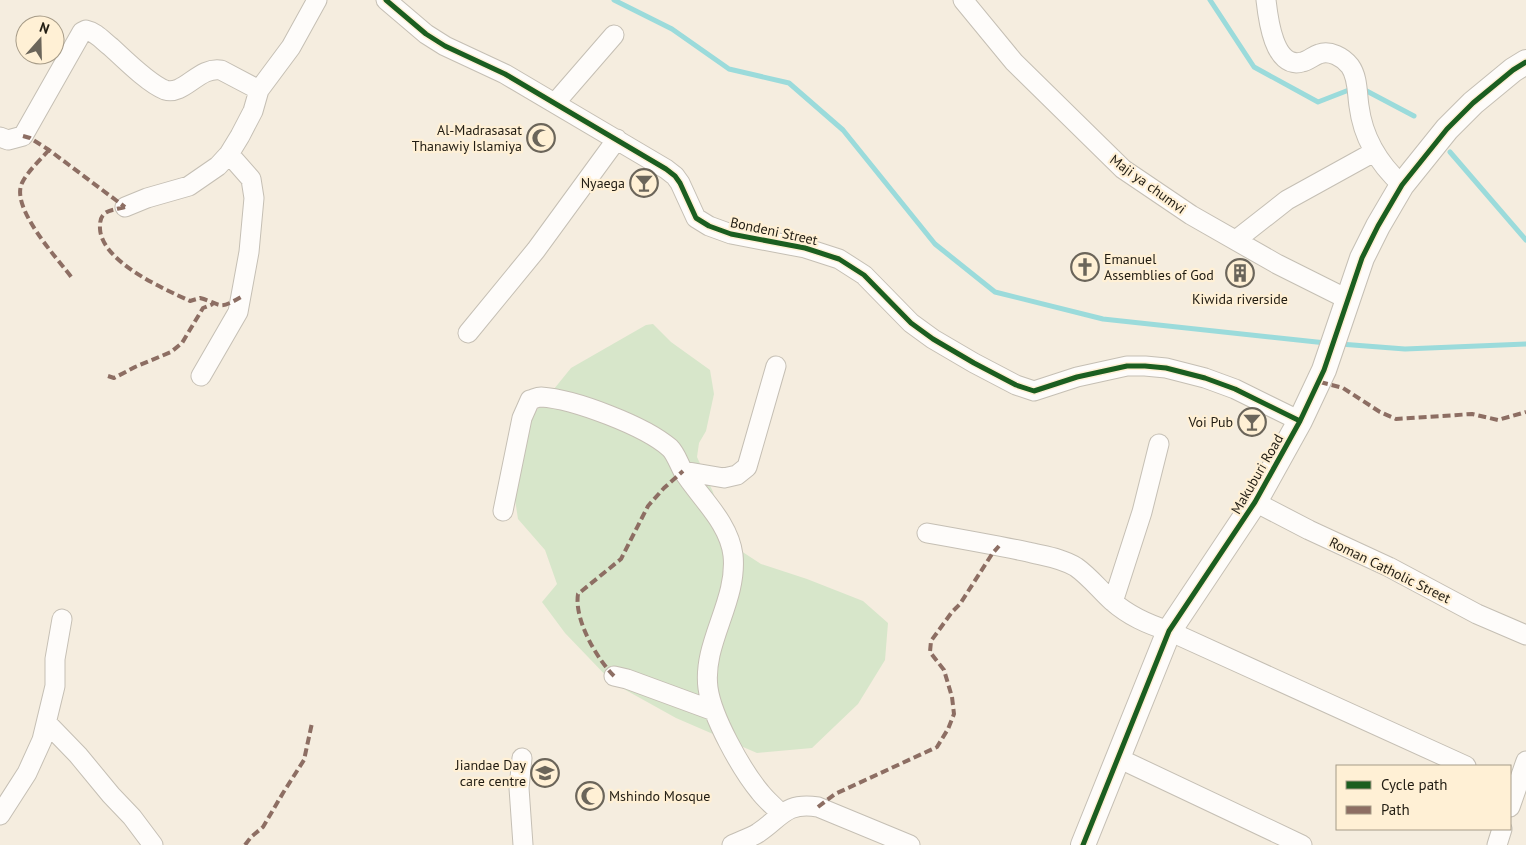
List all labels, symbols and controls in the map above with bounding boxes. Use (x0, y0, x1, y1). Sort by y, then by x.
north arrow (15, 15, 65, 65)
text: N (37, 18, 52, 38)
place label: Al-Madrasasat Thanawiy Islamiya (412, 121, 522, 155)
mosque icon: Al-Madrasasat Thanawiy Islamiya (526, 123, 556, 153)
street label: Maji ya chumvi (1106, 150, 1190, 218)
bar icon: Nyaega (629, 168, 659, 198)
place label: Nyaega (581, 174, 625, 192)
street label: Bondeni Street (729, 213, 820, 249)
place label: Emanuel Assemblies of God (1104, 250, 1214, 284)
church icon: Emanuel Assemblies of God (1070, 252, 1100, 282)
building icon: Kiwida riverside (1225, 258, 1255, 288)
place label: Kiwida riverside (1192, 290, 1288, 308)
bar icon: Voi Pub (1237, 407, 1267, 437)
place label: Voi Pub (1187, 413, 1233, 431)
street label: Makuburi Road (1227, 431, 1287, 517)
street label: Roman Catholic Street (1326, 533, 1454, 607)
place label: Jiandae Day care centre (455, 756, 526, 790)
school or university icon: Jiandae Day care centre (530, 758, 560, 788)
legend (1336, 765, 1511, 830)
text: Cycle path (1381, 775, 1447, 794)
mosque icon: Mshindo Mosque (575, 781, 605, 811)
place label: Mshindo Mosque (609, 787, 710, 805)
text: Path (1381, 800, 1410, 819)

